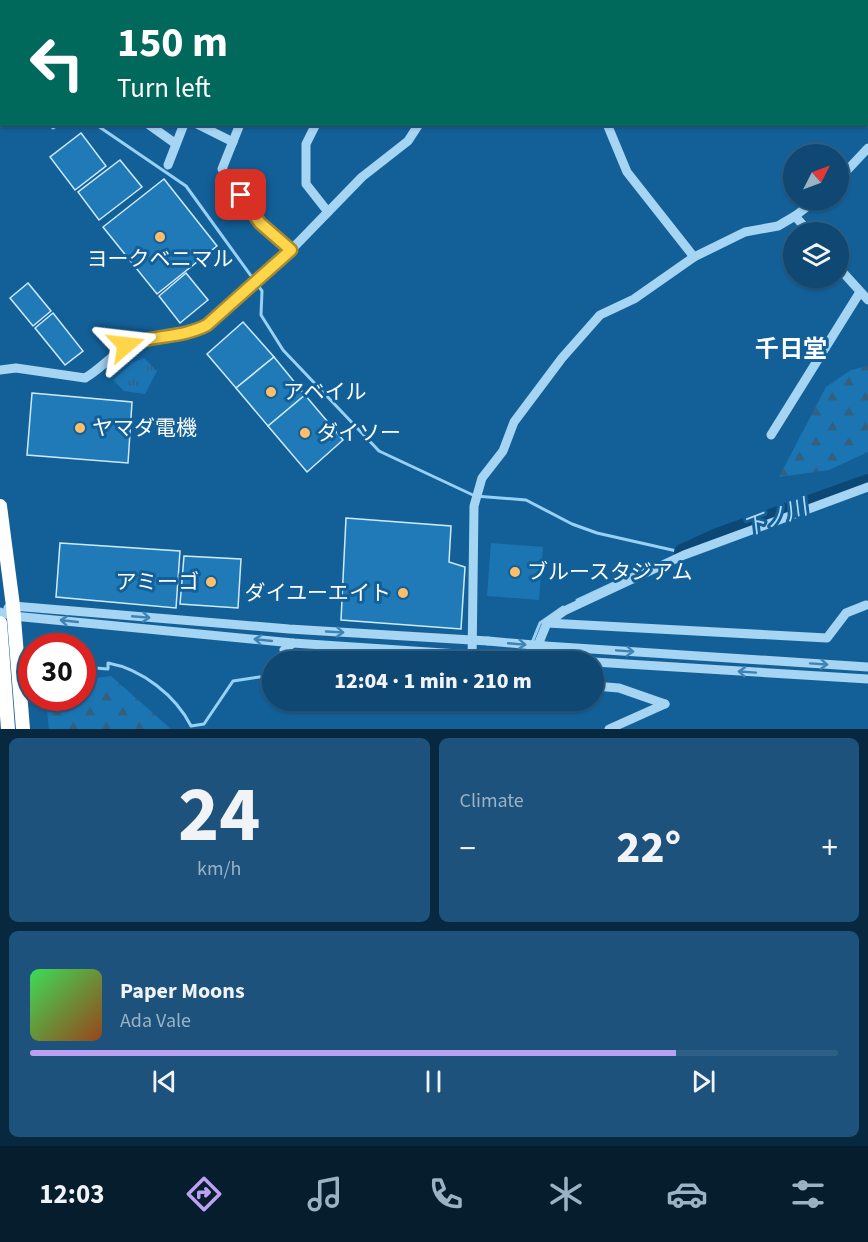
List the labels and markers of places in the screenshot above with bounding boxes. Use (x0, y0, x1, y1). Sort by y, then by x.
pin (215, 169, 266, 220)
marker: ヨークベニマル (153, 230, 167, 244)
place label: ヨークベニマル (87, 244, 234, 274)
place label: アベイル (283, 377, 367, 407)
marker: アベイル (264, 385, 278, 399)
place label: ヤマダ電機 (92, 413, 197, 443)
place label: ダイソー (317, 418, 401, 448)
marker: ヤマダ電機 (73, 421, 87, 435)
marker: ダイソー (298, 426, 312, 440)
place label: ブルースタジアム (527, 557, 692, 587)
marker: ブルースタジアム (508, 565, 522, 579)
place label: アミーゴ (115, 567, 199, 597)
marker: アミーゴ (204, 575, 218, 589)
place label: ダイユーエイト (244, 578, 391, 608)
marker: ダイユーエイト (396, 586, 410, 600)

